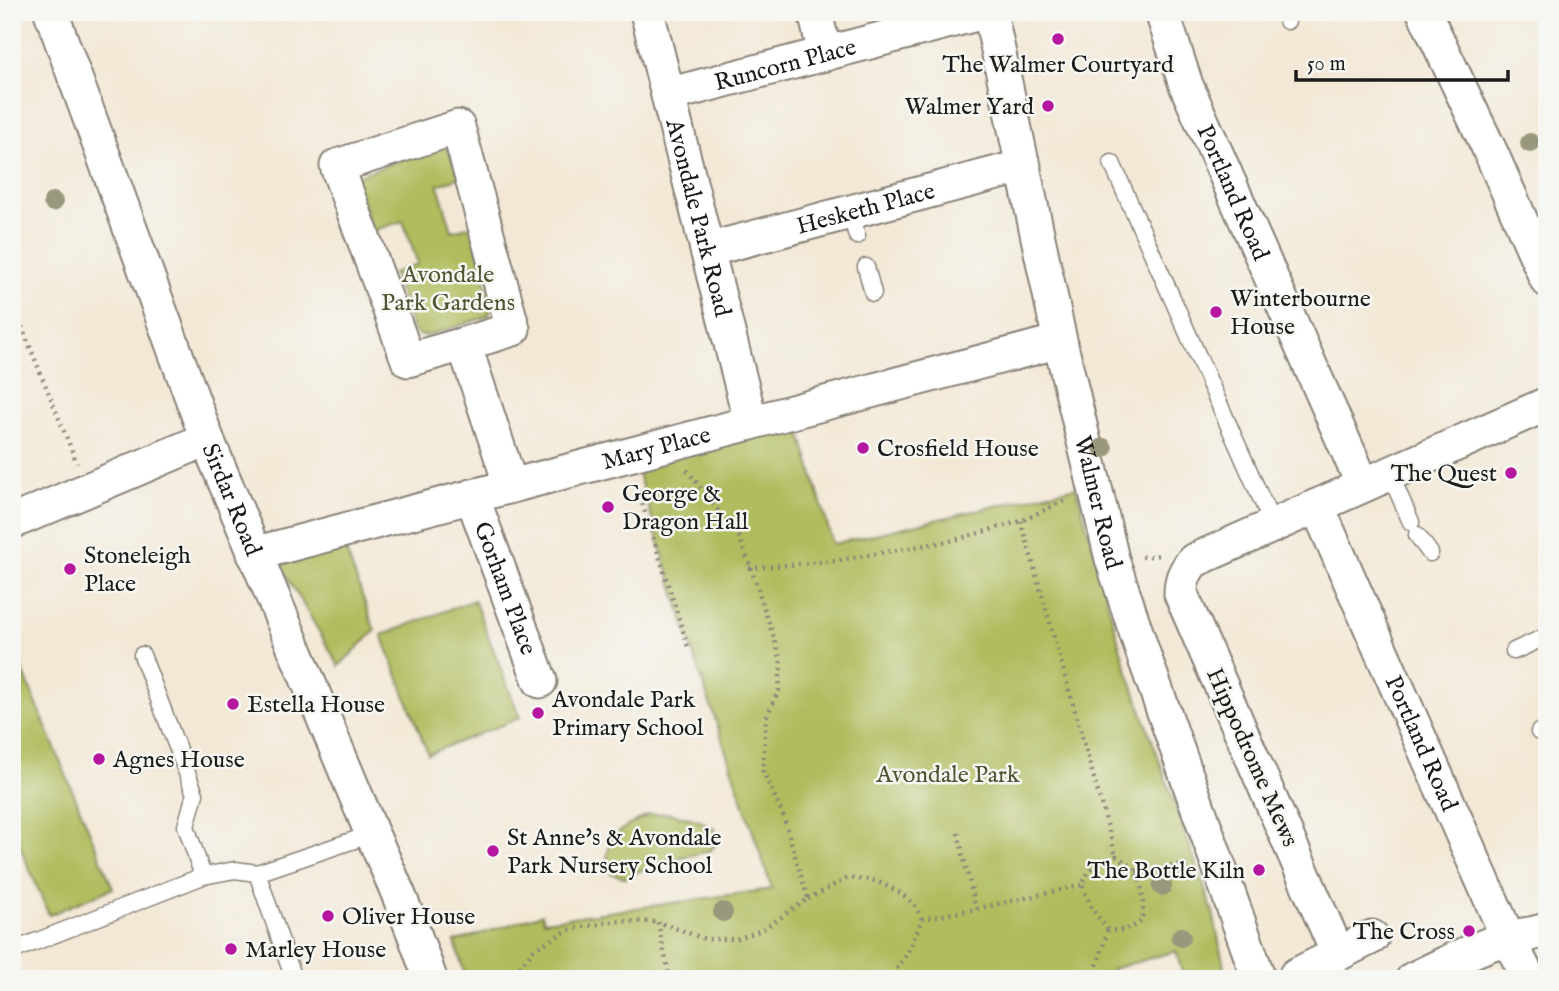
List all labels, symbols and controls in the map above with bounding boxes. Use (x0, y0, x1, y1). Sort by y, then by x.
marker: The Walmer Courtyard (1050, 31, 1066, 47)
street label: Runcorn Place (711, 32, 860, 99)
scale bar (1296, 38, 1508, 82)
place label: The Walmer Courtyard (942, 50, 1174, 81)
text: 50 m (1307, 51, 1346, 78)
place label: Walmer Yard (905, 92, 1034, 123)
marker: Walmer Yard (1040, 98, 1056, 114)
street label: Avondale Park Road (657, 115, 738, 320)
street label: Portland Road (1188, 120, 1276, 266)
street label: Hesketh Place (793, 176, 938, 243)
park label: Avondale Park Gardens (381, 260, 515, 319)
place label: Winterbourne House (1230, 284, 1371, 343)
marker: Winterbourne House (1208, 304, 1224, 320)
street label: Mary Place (599, 420, 714, 478)
street label: Walmer Road (1066, 433, 1128, 574)
place label: Crosfield House (877, 434, 1039, 465)
street label: Sirdar Road (194, 439, 268, 561)
marker: Crosfield House (855, 440, 871, 456)
place label: The Quest (1391, 459, 1497, 490)
marker: The Quest (1503, 465, 1519, 481)
place label: George & Dragon Hall (622, 479, 749, 538)
marker: George & Dragon Hall (600, 499, 616, 515)
street label: Gorham Place (466, 518, 543, 659)
place label: Stoneleigh Place (84, 541, 191, 600)
marker: Stoneleigh Place (62, 561, 78, 577)
street label: Hippodrome Mews (1198, 663, 1305, 852)
street label: Portland Road (1377, 671, 1464, 816)
place label: Avondale Park Primary School (551, 685, 704, 744)
place label: Estella House (247, 690, 385, 721)
marker: Estella House (225, 696, 241, 712)
marker: Avondale Park Primary School (530, 705, 546, 721)
place label: Agnes House (112, 745, 245, 776)
marker: Agnes House (91, 751, 107, 767)
park label: Avondale Park (875, 760, 1020, 791)
place label: St Anne's & Avondale Park Nursery School (507, 823, 721, 882)
marker: St Anne's & Avondale Park Nursery School (485, 843, 501, 859)
place label: The Bottle Kiln (1087, 856, 1245, 887)
marker: The Bottle Kiln (1251, 862, 1267, 878)
place label: Oliver House (342, 902, 475, 933)
marker: Oliver House (320, 908, 336, 924)
place label: The Cross (1353, 917, 1455, 948)
marker: The Cross (1461, 923, 1477, 939)
place label: Marley House (245, 935, 386, 966)
marker: Marley House (223, 941, 239, 957)

